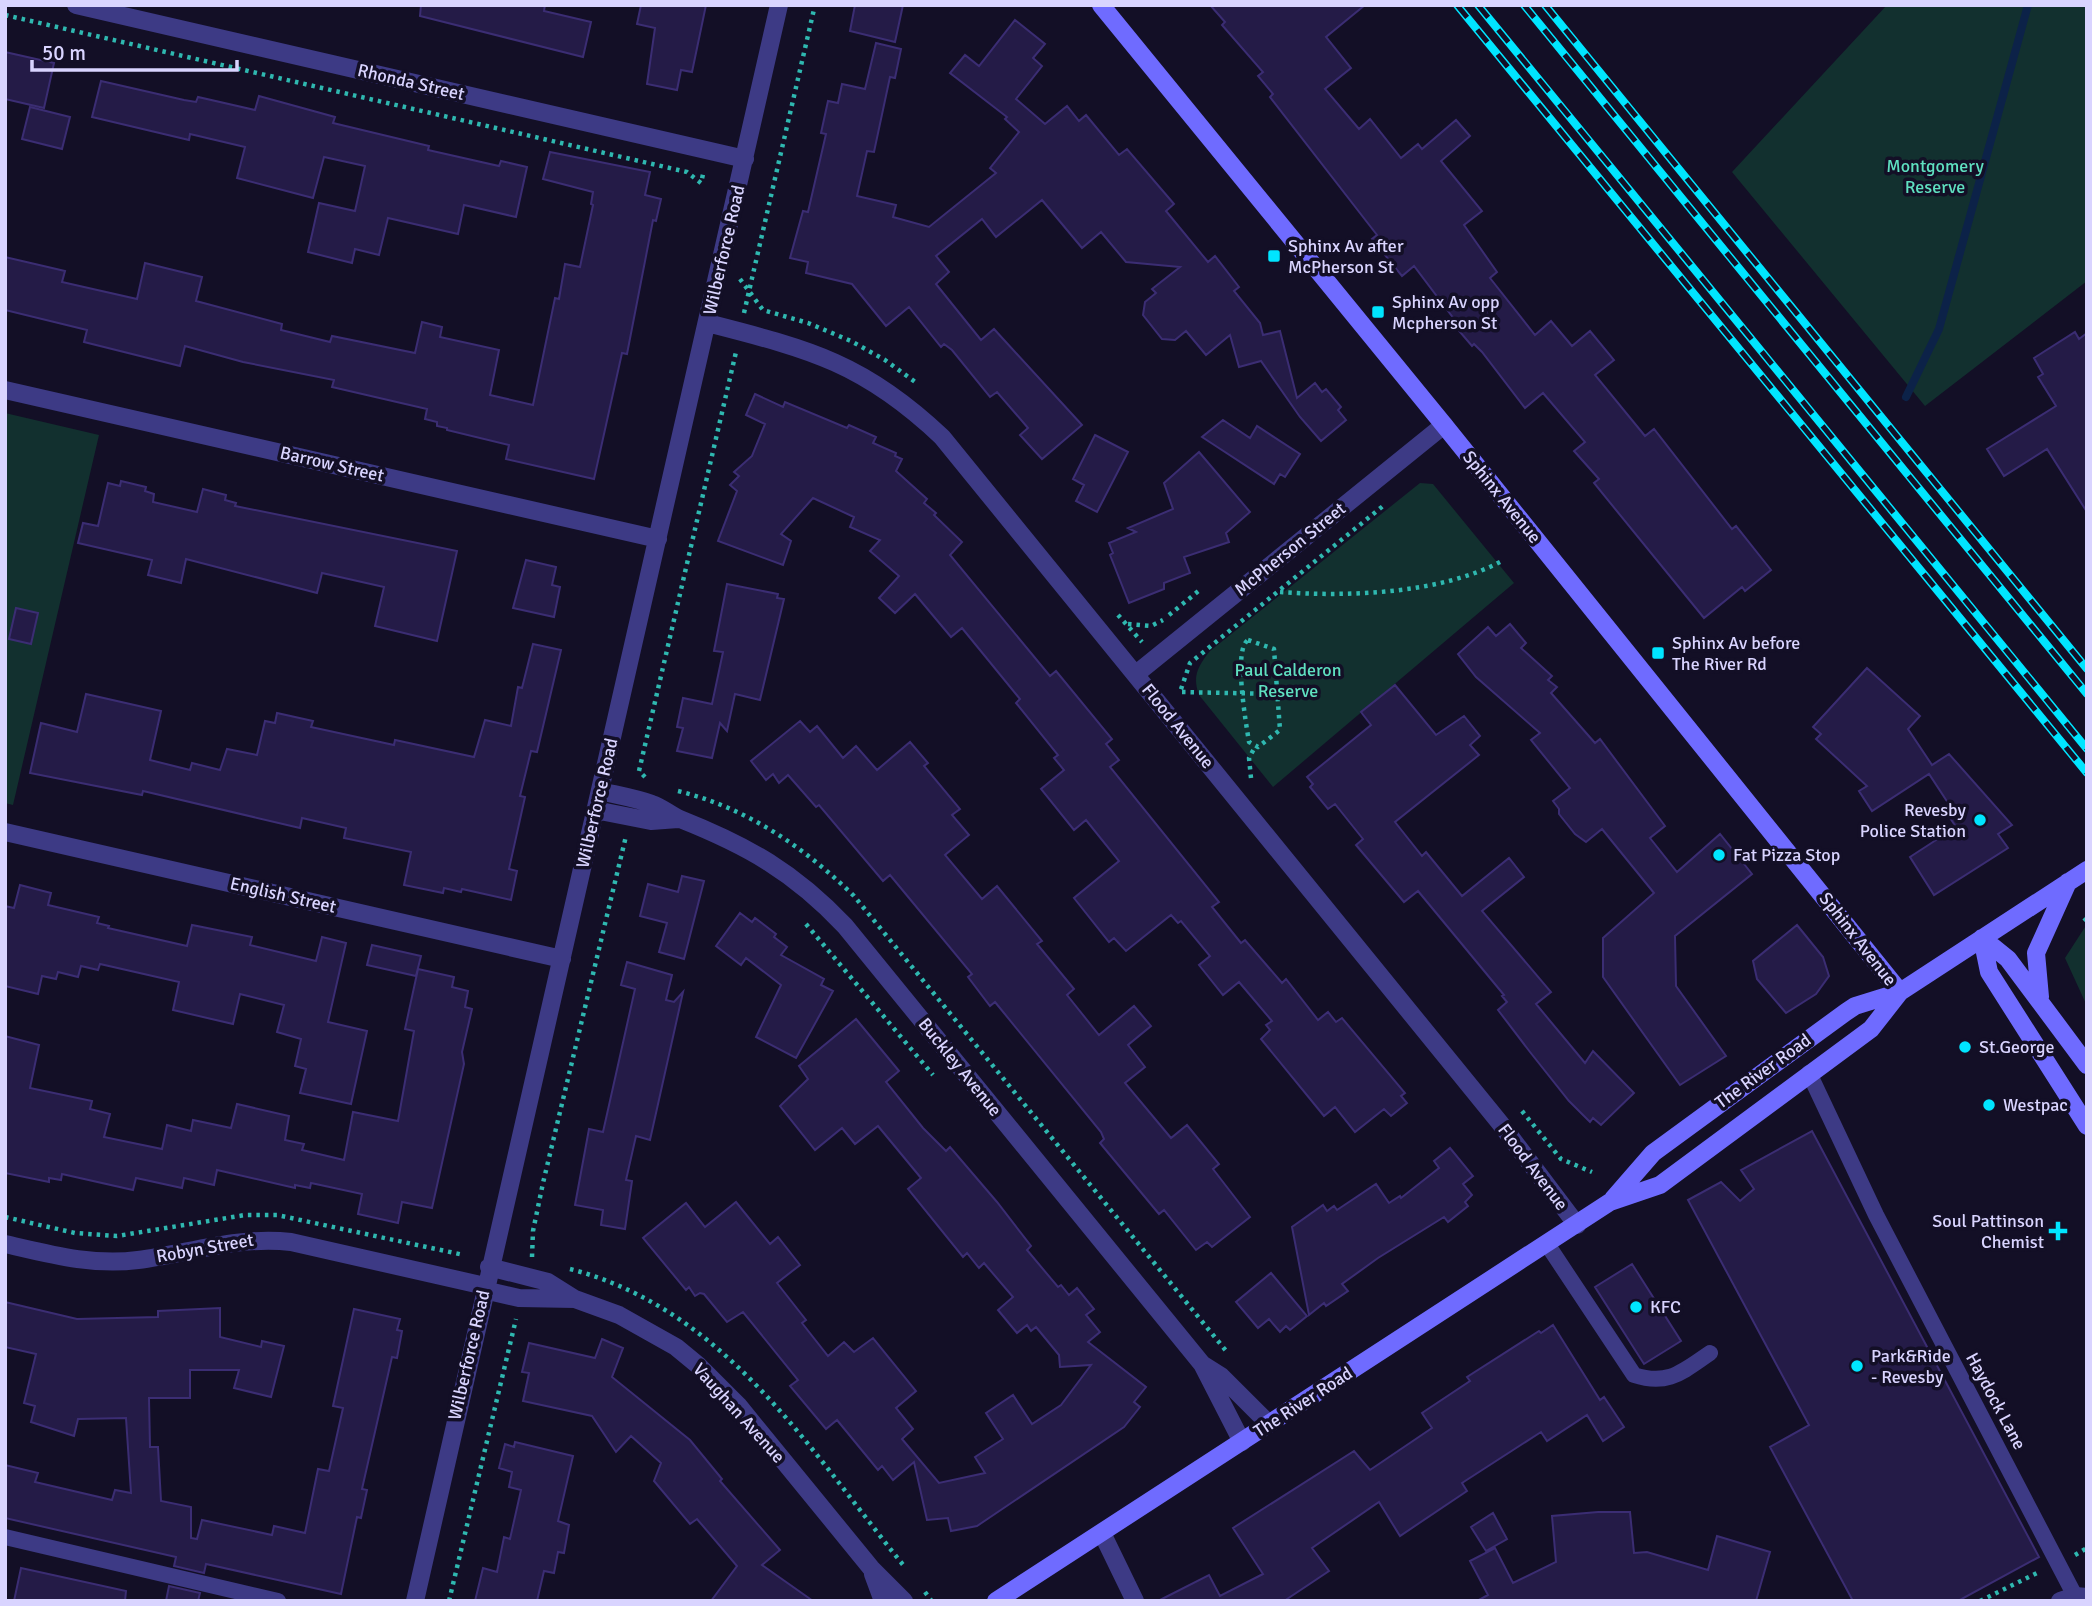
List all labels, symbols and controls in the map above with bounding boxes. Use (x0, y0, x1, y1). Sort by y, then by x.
scale bar (32, 28, 236, 72)
text: 50 m (42, 40, 86, 66)
street label: Rhonda Street (355, 59, 467, 105)
park label: Montgomery Reserve (1886, 155, 1984, 198)
street label: Wilberforce Road (698, 183, 750, 317)
place label: Sphinx Av after McPherson St (1288, 235, 1404, 278)
marker: Sphinx Av after McPherson St (1266, 248, 1282, 264)
place label: Sphinx Av opp Mcpherson St (1392, 291, 1500, 334)
marker: Sphinx Av opp Mcpherson St (1370, 304, 1386, 320)
street label: Barrow Street (278, 441, 386, 487)
street label: Sphinx Avenue (1458, 446, 1546, 548)
street label: McPherson Street (1230, 497, 1350, 601)
place label: Sphinx Av before The River Rd (1672, 632, 1800, 675)
marker: Sphinx Av before The River Rd (1650, 645, 1666, 661)
park label: Paul Calderon Reserve (1234, 659, 1342, 702)
street label: Flood Avenue (1137, 679, 1219, 773)
street label: Wilberforce Road (571, 736, 623, 870)
place label: Revesby Police Station (1860, 799, 1967, 842)
marker: Revesby Police Station (1972, 812, 1988, 828)
place label: Fat Pizza Stop (1733, 844, 1840, 866)
marker: Fat Pizza Stop (1711, 847, 1727, 863)
street label: English Street (228, 872, 338, 918)
street label: Sphinx Avenue (1815, 888, 1901, 990)
street label: Buckley Avenue (914, 1013, 1006, 1121)
street label: The River Road (1711, 1029, 1815, 1113)
place label: St.George (1979, 1036, 2054, 1058)
marker: St.George (1957, 1039, 1973, 1055)
place label: Westpac (2003, 1094, 2068, 1116)
marker: Westpac (1981, 1097, 1997, 1113)
street label: Flood Avenue (1493, 1119, 1573, 1215)
place label: Soul Pattinson Chemist (1932, 1210, 2044, 1253)
marker: Soul Pattinson Chemist (2050, 1223, 2066, 1239)
street label: Robyn Street (155, 1229, 255, 1267)
street label: Wilberforce Road (443, 1288, 495, 1422)
place label: KFC (1650, 1296, 1681, 1318)
marker: KFC (1628, 1299, 1644, 1315)
place label: Park&Ride - Revesby (1871, 1345, 1951, 1388)
street label: Haydock Lane (1961, 1349, 2031, 1453)
street label: Vaughan Avenue (688, 1358, 790, 1468)
marker: Park&Ride - Revesby (1849, 1358, 1865, 1374)
street label: The River Road (1250, 1362, 1356, 1442)

